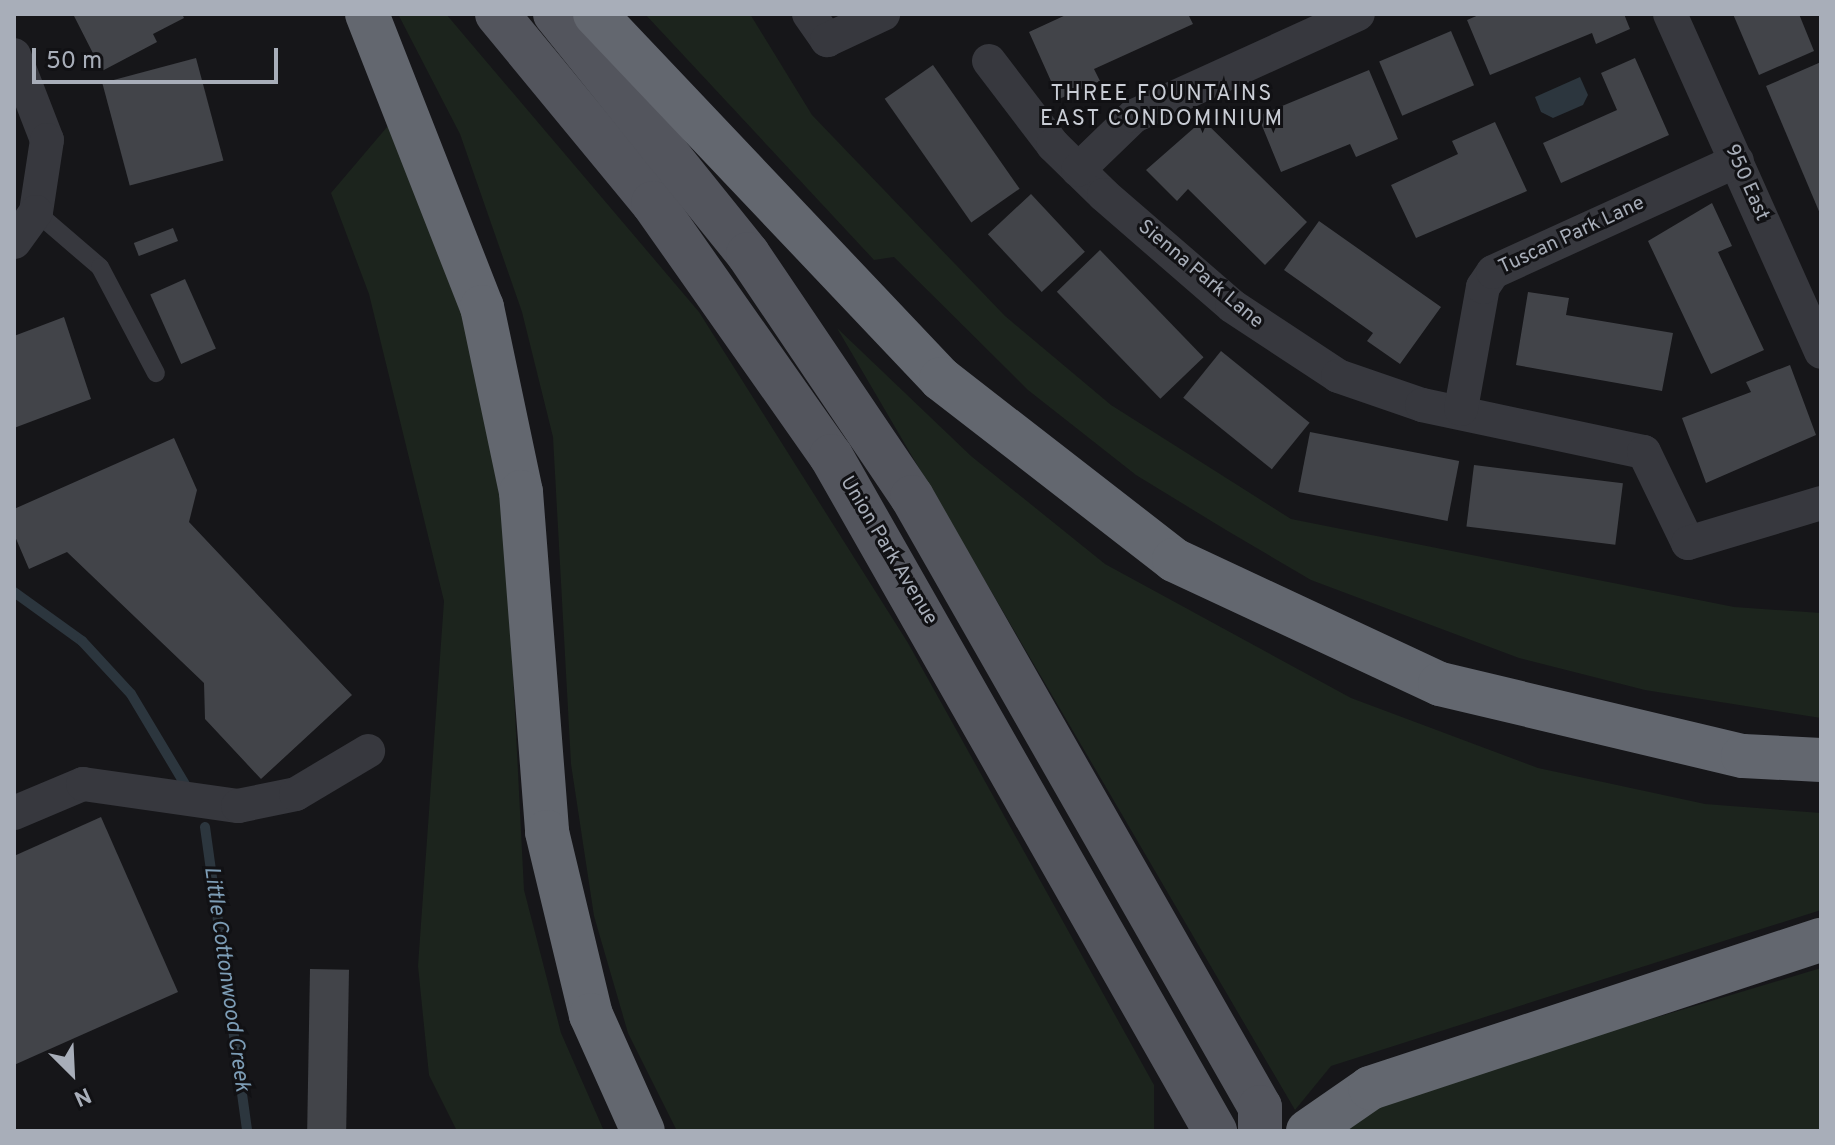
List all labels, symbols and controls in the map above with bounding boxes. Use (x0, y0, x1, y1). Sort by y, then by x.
scale bar (36, 32, 282, 82)
text: 50 m (46, 47, 102, 77)
district label: THREE FOUNTAINS EAST CONDOMINIUM (1039, 81, 1285, 132)
street label: 950 East (1719, 141, 1773, 225)
street label: Tuscan Park Lane (1495, 192, 1649, 280)
street label: Sienna Park Lane (1132, 216, 1268, 334)
street label: Union Park Avenue (834, 472, 942, 630)
water label: Little Cottonwood Creek (197, 865, 255, 1093)
north arrow (32, 1033, 112, 1113)
text: N (69, 1080, 95, 1111)

